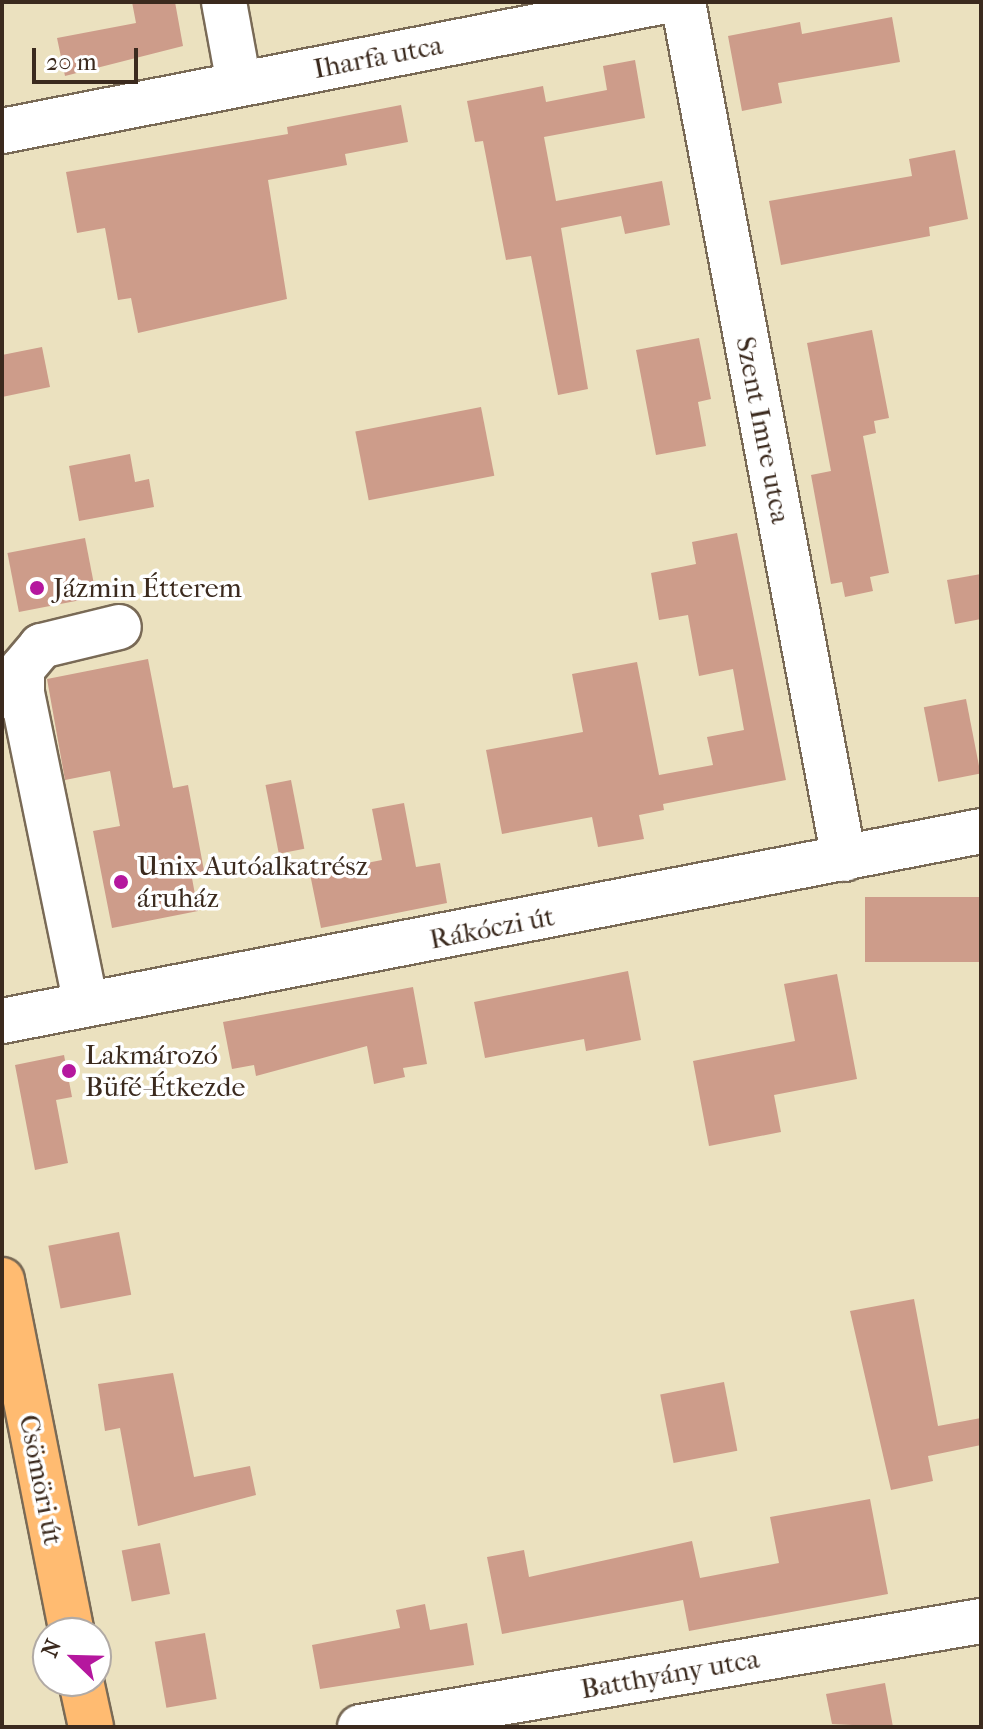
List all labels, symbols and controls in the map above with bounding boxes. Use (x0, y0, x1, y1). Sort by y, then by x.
street label: Iharfa utca (311, 28, 445, 86)
scale bar (36, 32, 142, 82)
text: 20 m (46, 48, 97, 76)
street label: Szent Imre utca (728, 334, 798, 526)
place label: Jázmin Étterem (53, 571, 242, 605)
marker: Jázmin Étterem (28, 579, 46, 597)
place label: Unix Autóalkatrész áruház (137, 849, 368, 915)
marker: Unix Autóalkatrész áruház (112, 873, 130, 891)
street label: Rákóczi út (427, 899, 557, 957)
place label: Lakmározó Büfé-Étkezde (85, 1038, 245, 1104)
marker: Lakmározó Büfé-Étkezde (60, 1062, 78, 1080)
street label: Csömöri út (12, 1412, 70, 1548)
north arrow (32, 1617, 112, 1697)
text: N (37, 1636, 67, 1661)
street label: Batthyány utca (578, 1642, 762, 1706)

